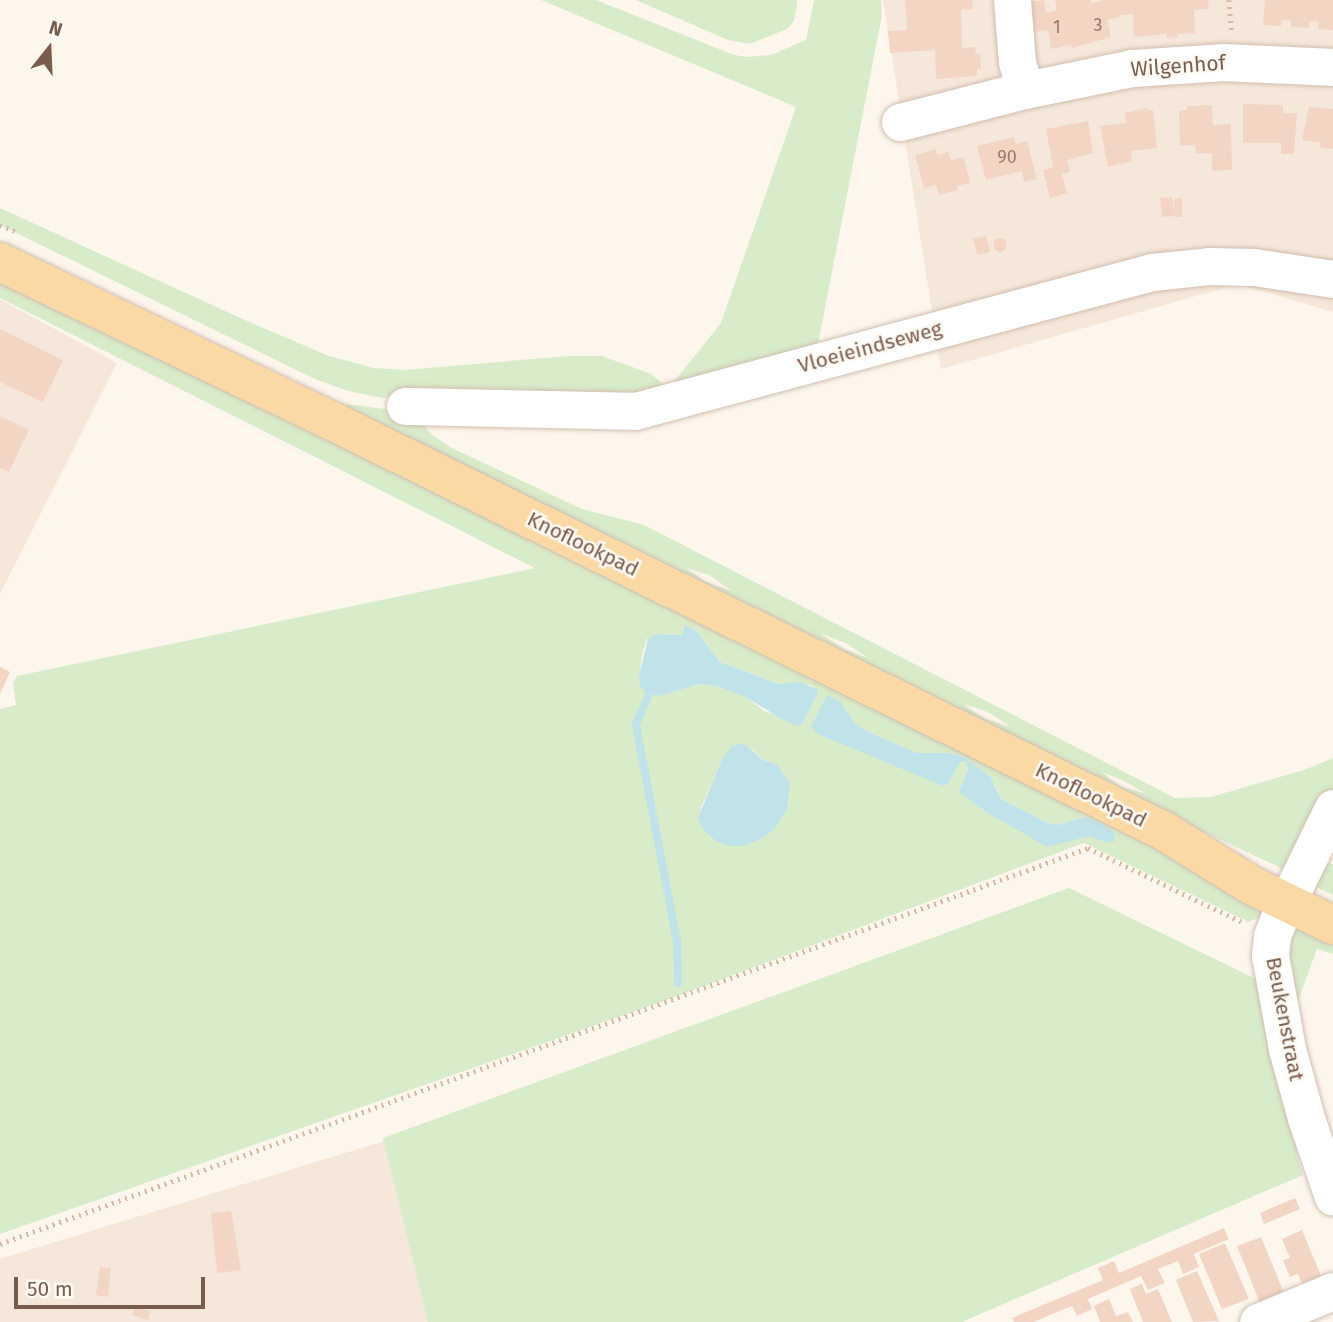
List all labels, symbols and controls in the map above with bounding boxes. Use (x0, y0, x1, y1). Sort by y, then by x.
north arrow (14, 14, 84, 84)
house number: 3 (1094, 14, 1102, 36)
text: N (46, 16, 65, 41)
house number: 1 (1053, 16, 1061, 38)
street label: Wilgenhof (1130, 50, 1226, 82)
house number: 90 (997, 146, 1017, 168)
street label: Vloeieindseweg (795, 316, 945, 378)
street label: Knoflookpad (523, 506, 643, 582)
street label: Knoflookpad (1031, 757, 1151, 833)
street label: Beukenstraat (1261, 955, 1309, 1083)
scale bar (18, 1262, 208, 1306)
text: 50 m (27, 1276, 73, 1302)

